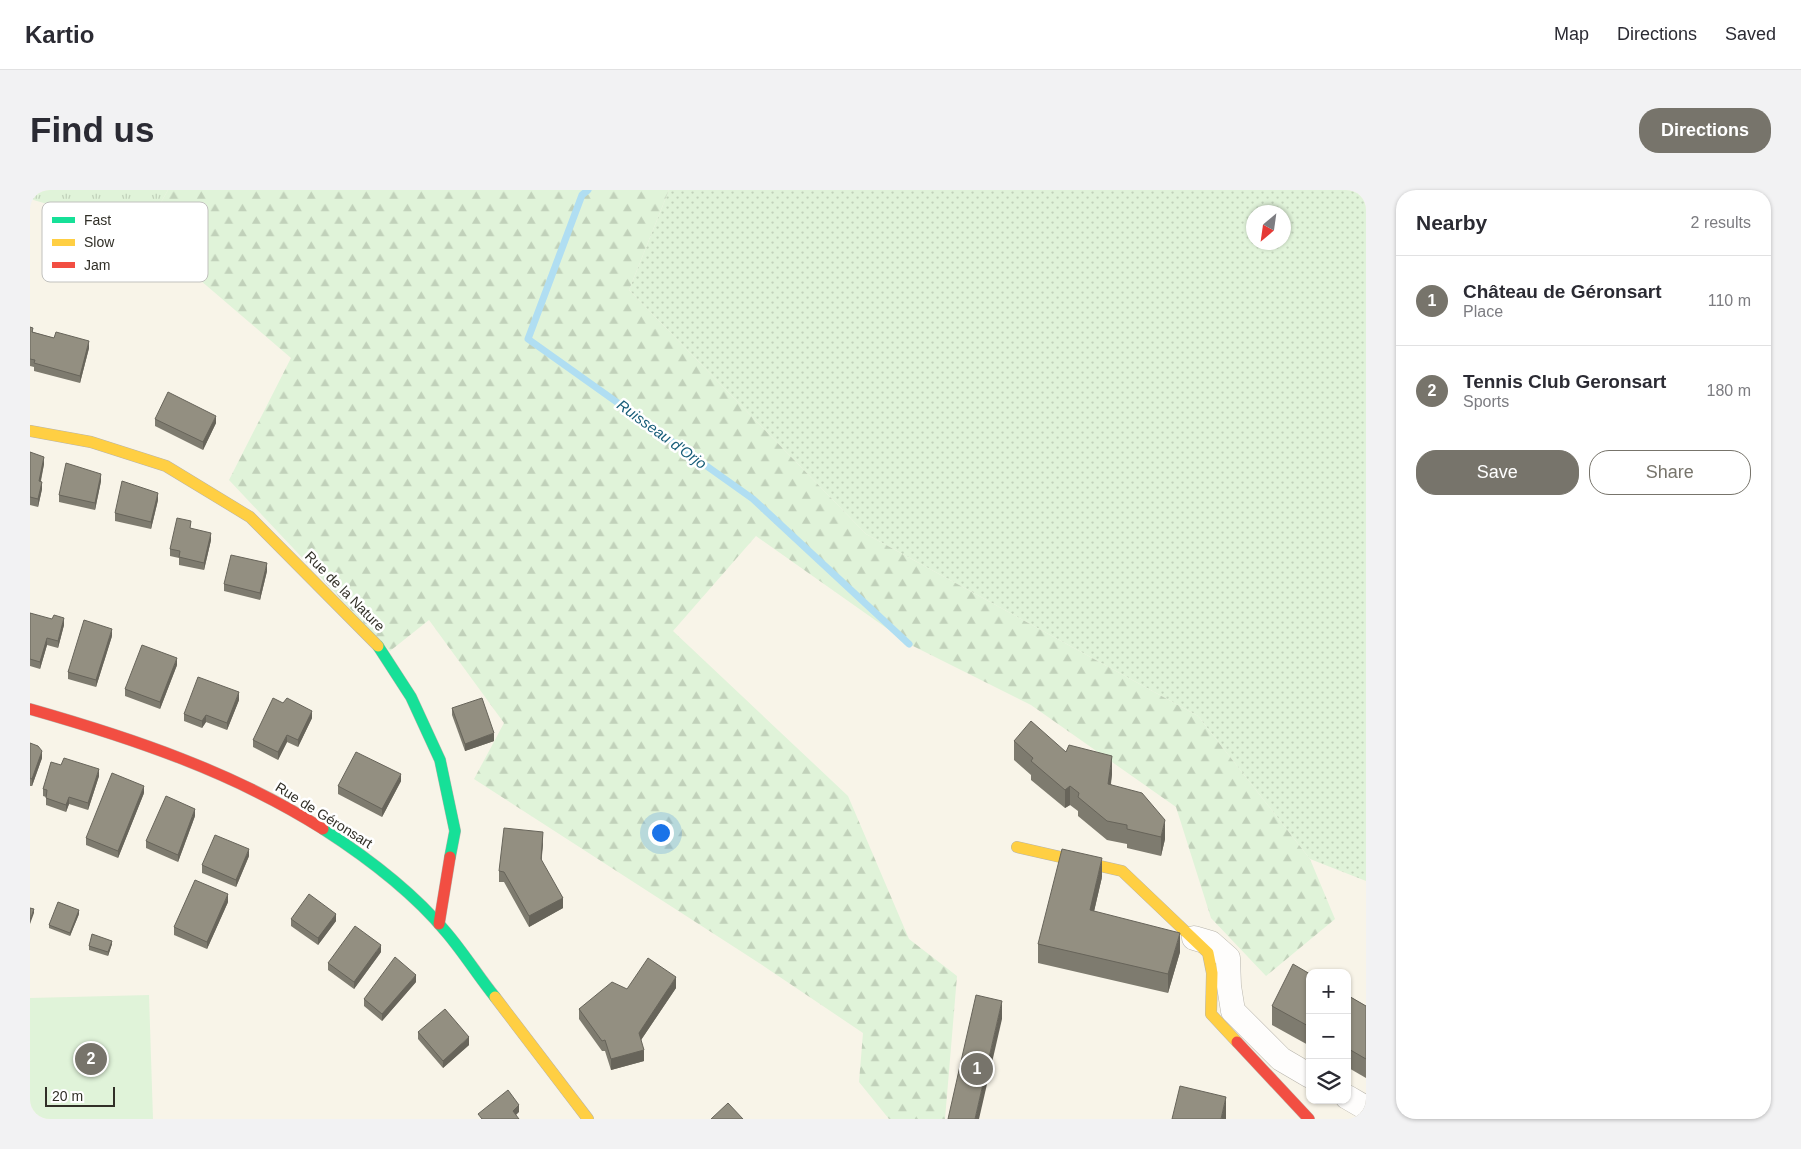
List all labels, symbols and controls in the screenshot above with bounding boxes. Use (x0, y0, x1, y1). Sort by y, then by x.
text: Kartio (25, 21, 94, 48)
text: Map (1554, 24, 1589, 44)
text: Directions (1617, 24, 1697, 44)
text: Saved (1725, 24, 1776, 44)
button: Directions (1639, 108, 1771, 153)
text: Find us (30, 110, 154, 149)
legend (42, 202, 208, 282)
north arrow (1246, 205, 1291, 250)
text: Nearby (1416, 211, 1487, 234)
text: Fast (84, 212, 111, 228)
text: 2 results (1691, 214, 1751, 231)
text: Slow (84, 234, 115, 250)
text: Jam (84, 257, 110, 273)
text: Château de Géronsart (1463, 281, 1662, 302)
text: 1 (1428, 292, 1436, 309)
text: 110 m (1708, 292, 1751, 309)
text: Place (1463, 303, 1503, 320)
text: Tennis Club Geronsart (1463, 371, 1666, 392)
text: 2 (1428, 382, 1436, 399)
text: 180 m (1707, 382, 1751, 399)
text: Sports (1463, 393, 1509, 410)
water label: Ruisseau d'Orjo (614, 396, 710, 472)
button: Save (1416, 450, 1579, 495)
button: Share (1589, 450, 1751, 495)
street label: Rue de la Nature (302, 548, 388, 634)
street label: Rue de Géronsart (273, 779, 376, 851)
your location (648, 820, 674, 846)
map controls (1306, 969, 1351, 1104)
button: + (1306, 969, 1351, 1014)
button: − (1306, 1014, 1351, 1059)
pin: 2 (75, 1040, 107, 1078)
pin: 1 (961, 1050, 993, 1088)
button: layers (1306, 1059, 1351, 1104)
scale bar (45, 1084, 115, 1107)
text: 20 m (52, 1088, 83, 1104)

